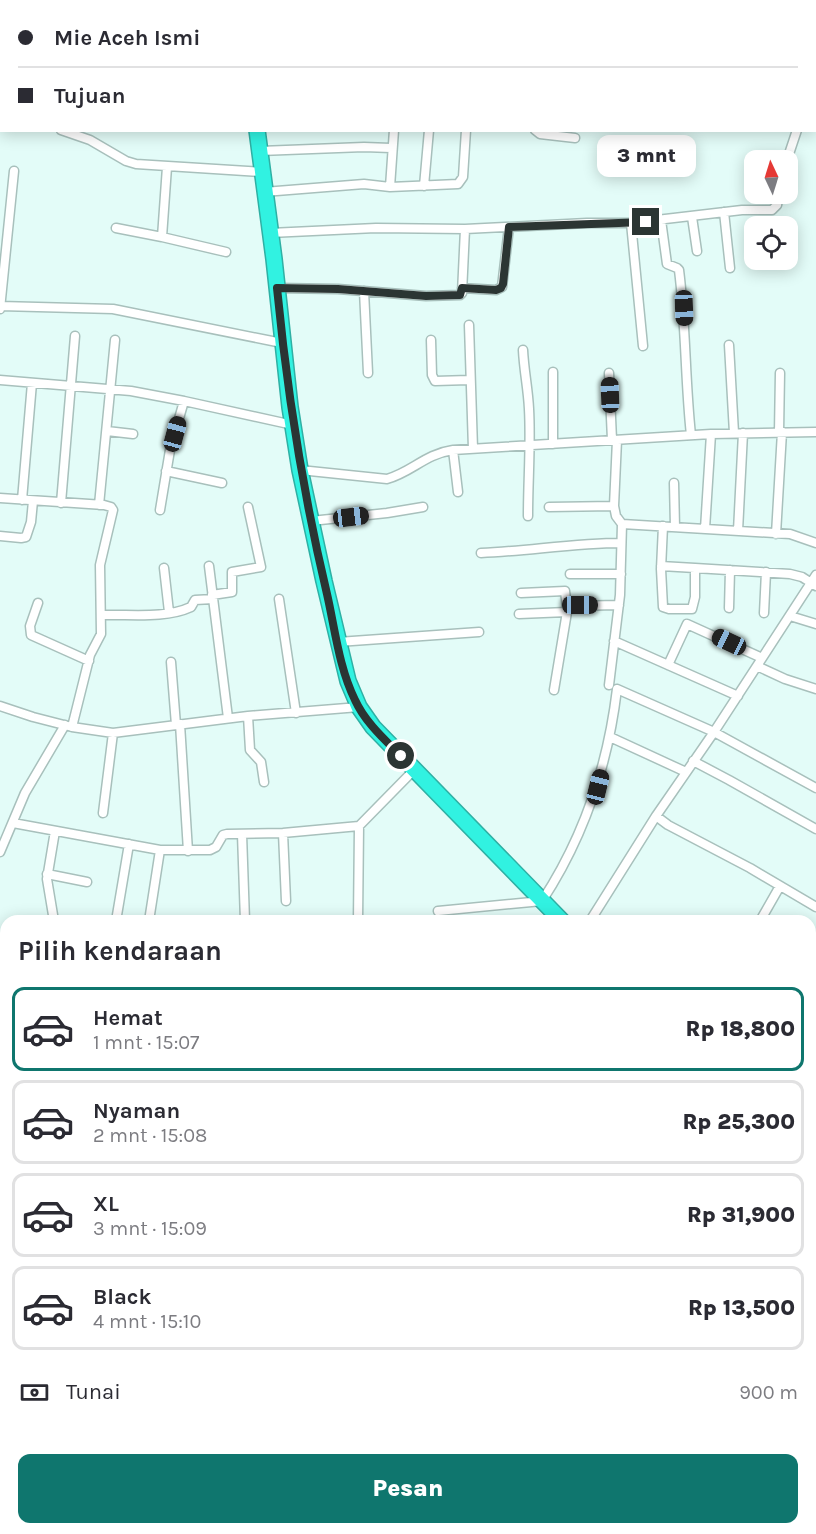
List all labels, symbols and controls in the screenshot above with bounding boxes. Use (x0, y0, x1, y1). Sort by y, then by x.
text: Mie Aceh Ismi (54, 25, 200, 51)
text: Tujuan (54, 83, 125, 109)
callout: 3 mnt (596, 135, 696, 177)
text: 3 mnt (617, 144, 676, 167)
north arrow (744, 150, 798, 204)
map controls (744, 150, 798, 270)
route end (632, 208, 659, 235)
button: locate (744, 216, 798, 270)
car (674, 290, 694, 326)
car (600, 377, 620, 413)
car (162, 414, 188, 454)
car (332, 506, 370, 528)
car (562, 596, 598, 614)
car (709, 626, 749, 658)
route start (387, 742, 414, 769)
car (585, 767, 611, 807)
text: Pilih kendaraan (18, 935, 222, 967)
icon: car (21, 1002, 75, 1056)
text: Hemat (93, 1005, 163, 1031)
text: Rp 18,800 (686, 1016, 795, 1042)
text: 1 mnt · 15:07 (93, 1031, 200, 1054)
icon: car (21, 1095, 75, 1149)
text: Nyaman (93, 1098, 180, 1124)
text: Rp 25,300 (682, 1109, 795, 1135)
text: 2 mnt · 15:08 (93, 1124, 207, 1147)
icon: car (21, 1188, 75, 1242)
text: XL (93, 1191, 119, 1217)
text: Rp 31,900 (687, 1202, 795, 1228)
text: 3 mnt · 15:09 (93, 1217, 207, 1240)
icon: car (21, 1281, 75, 1335)
text: Black (93, 1284, 152, 1310)
text: Rp 13,500 (688, 1295, 795, 1321)
text: 4 mnt · 15:10 (93, 1310, 201, 1333)
icon: cash (18, 1376, 51, 1409)
text: Tunai (66, 1379, 121, 1405)
text: 900 m (739, 1381, 798, 1404)
button: Pesan (18, 1454, 798, 1523)

